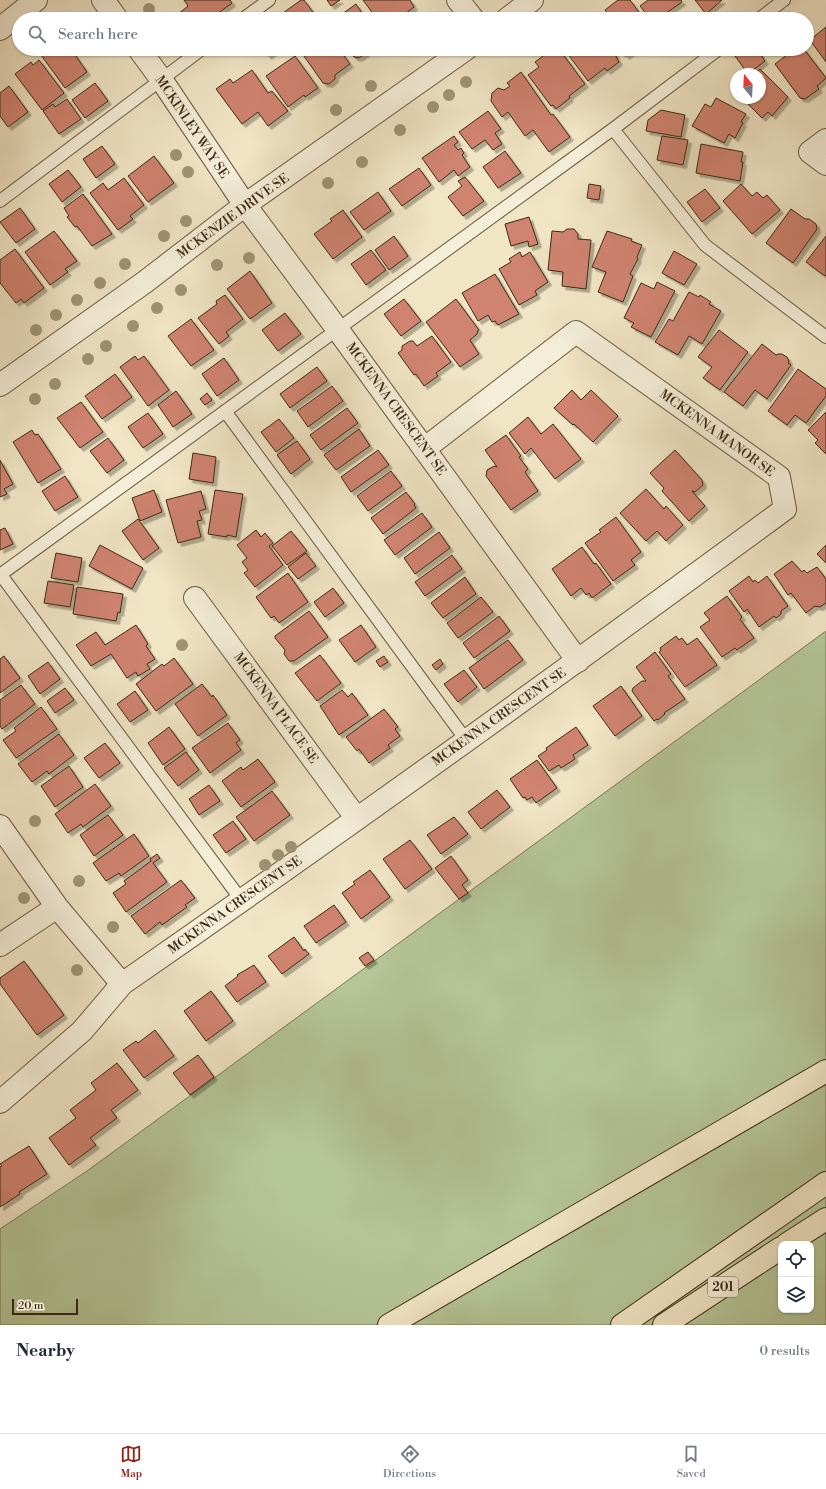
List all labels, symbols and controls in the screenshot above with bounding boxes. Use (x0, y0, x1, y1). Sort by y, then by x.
search box (12, 12, 814, 56)
icon: search (26, 23, 48, 45)
text: Search here (58, 25, 138, 44)
north arrow (730, 68, 766, 104)
street label: MCKINLEY WAY SE (152, 73, 232, 181)
street label: MCKENZIE DRIVE SE (174, 170, 292, 262)
street label: MCKENNA CRESCENT SE (342, 339, 450, 479)
street label: MCKENNA MANOR SE (656, 386, 778, 480)
street label: MCKENNA PLACE SE (230, 649, 322, 767)
street label: MCKENNA CRESCENT SE (429, 664, 569, 770)
street label: MCKENNA CRESCENT SE (165, 852, 305, 958)
map controls (778, 1241, 814, 1313)
button: locate (778, 1241, 814, 1277)
road number: 201 (708, 1277, 738, 1297)
button: layers (778, 1277, 814, 1313)
scale bar (12, 1297, 78, 1316)
text: 20 m (18, 1299, 43, 1313)
text: Nearby (16, 1340, 75, 1362)
text: 0 results (759, 1343, 810, 1359)
tab: Map (120, 1443, 142, 1481)
tab: Directions (383, 1443, 436, 1481)
tab: Saved (677, 1443, 706, 1481)

